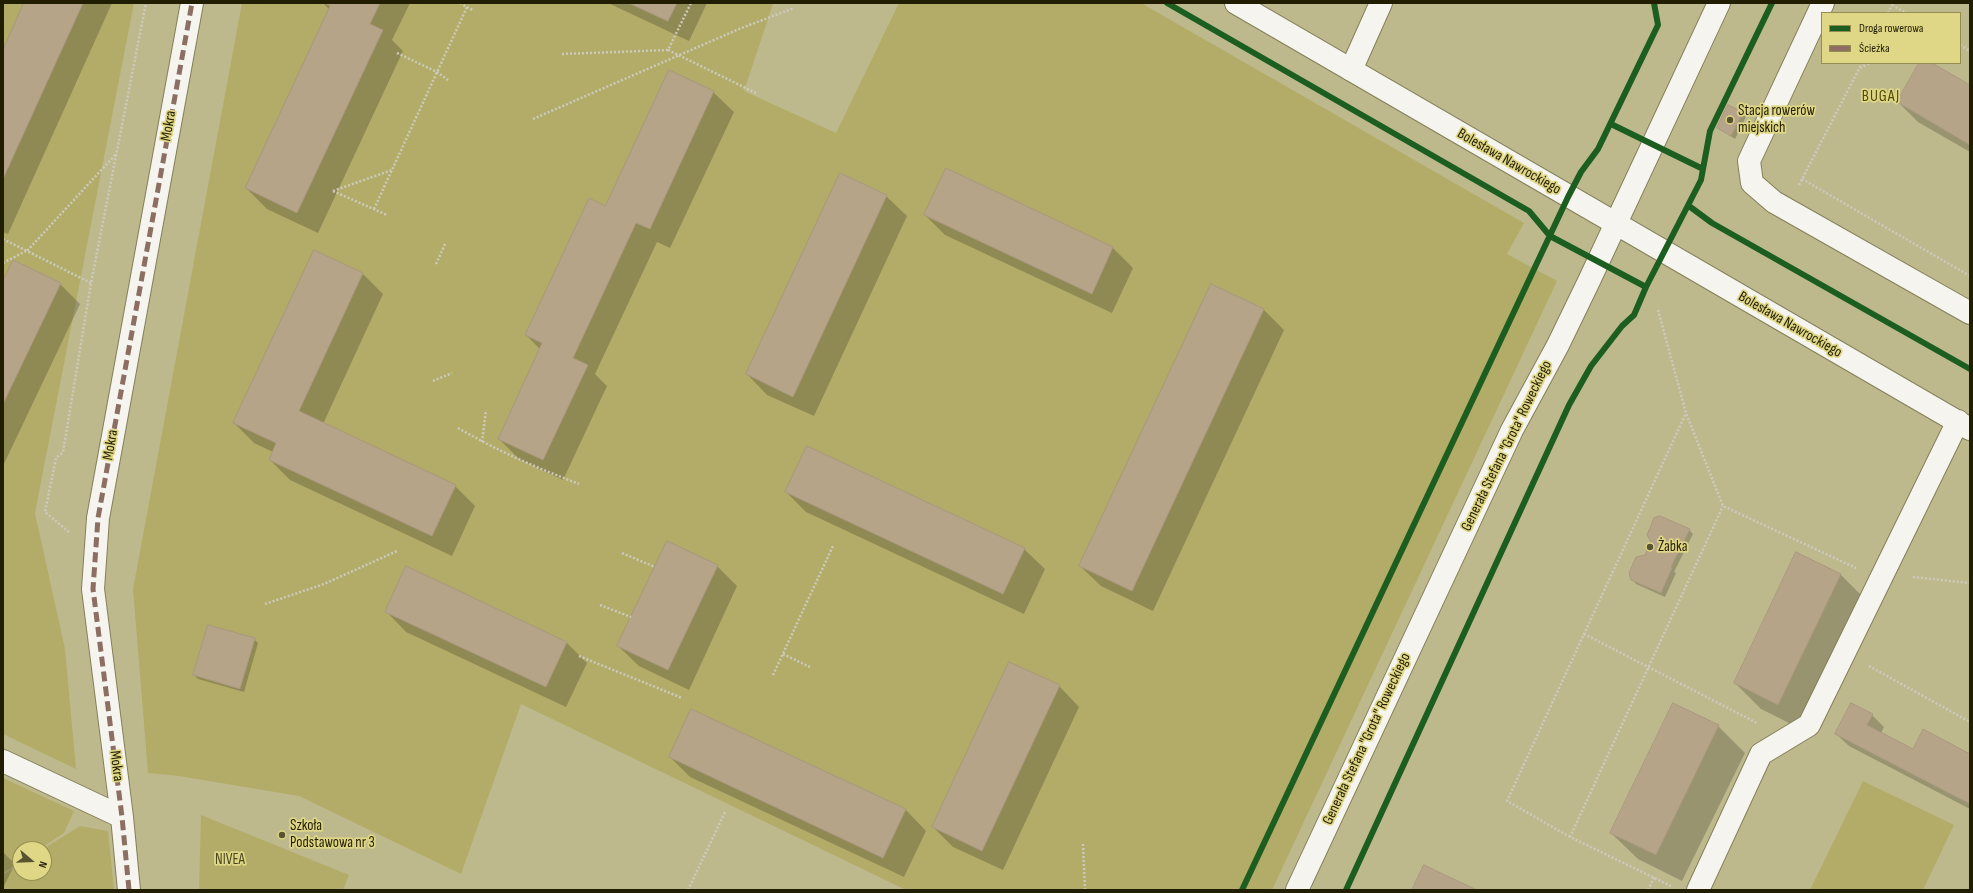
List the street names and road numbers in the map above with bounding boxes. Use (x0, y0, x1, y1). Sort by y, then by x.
street label: Mokra (157, 109, 181, 143)
street label: Bolesława Nawrockiego (1454, 125, 1564, 199)
street label: Bolesława Nawrockiego (1735, 288, 1845, 362)
street label: Generała Stefana "Grota" Roweckiego (1458, 358, 1556, 534)
street label: Mokra (99, 428, 123, 462)
street label: Generała Stefana "Grota" Roweckiego (1319, 650, 1415, 828)
street label: Mokra (105, 750, 127, 782)

